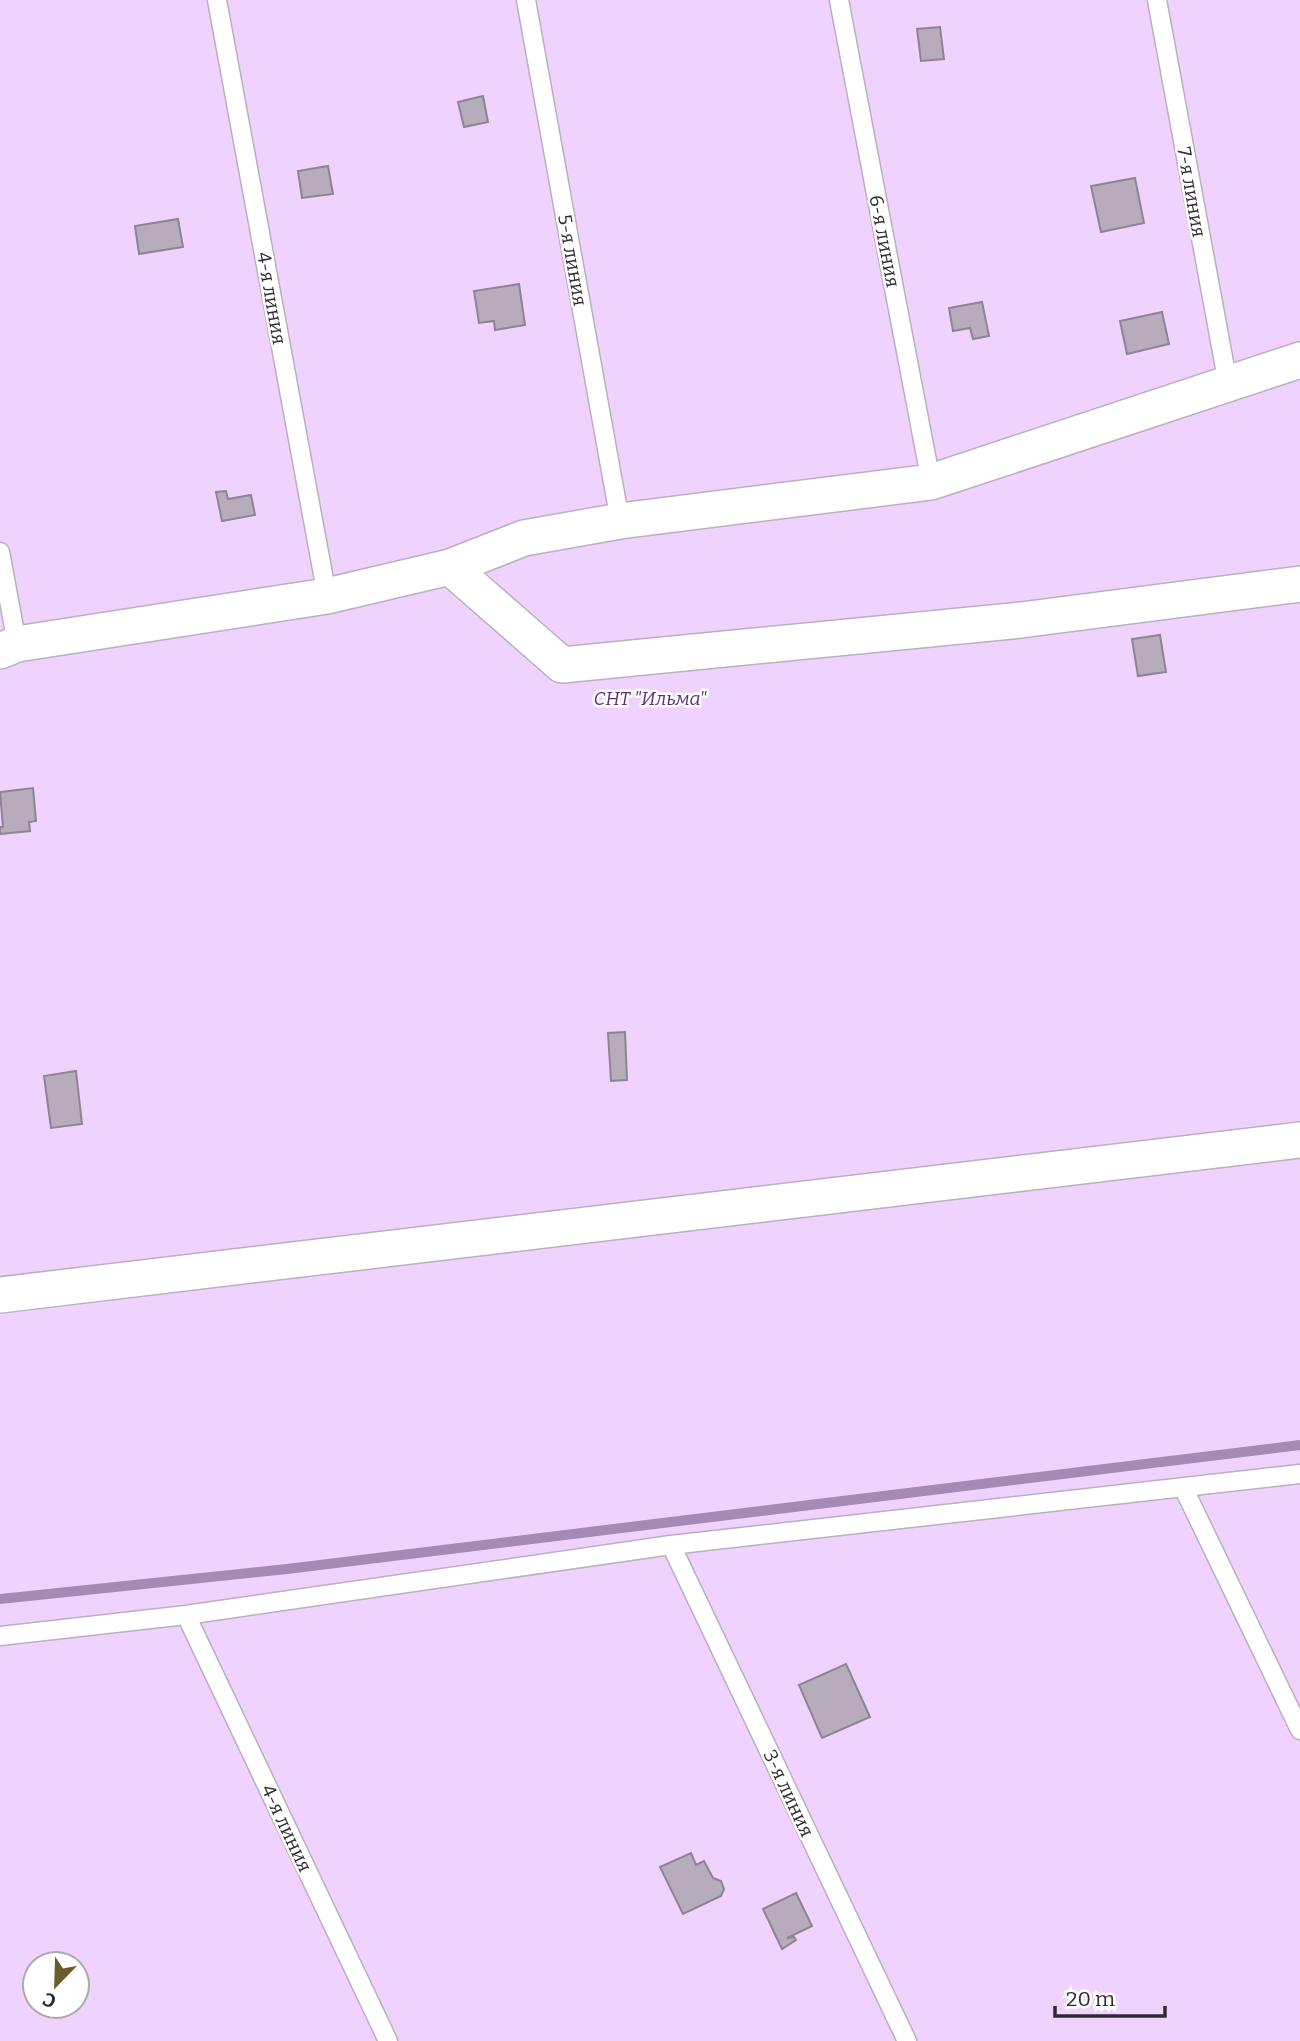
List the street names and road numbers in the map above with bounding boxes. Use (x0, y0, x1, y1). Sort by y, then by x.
street label: 7-я линия (1172, 145, 1211, 239)
street label: 6-я линия (864, 193, 905, 289)
street label: 5-я линия (553, 213, 592, 308)
street label: 4-я линия (252, 250, 291, 346)
street label: 3-я линия (758, 1746, 819, 1840)
street label: 4-я линия (256, 1781, 317, 1875)

